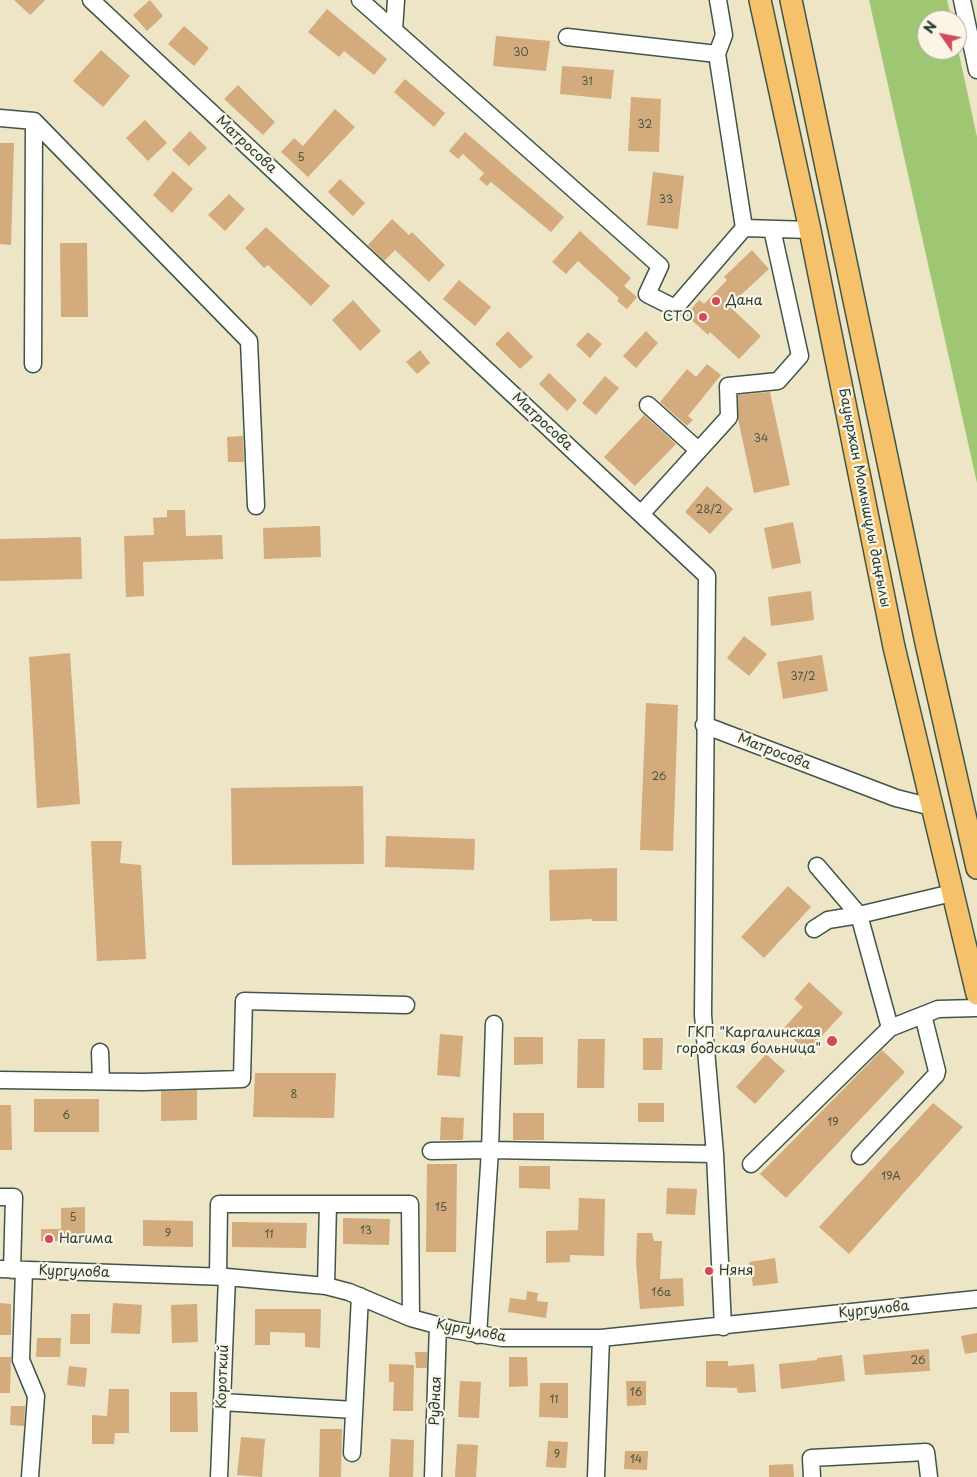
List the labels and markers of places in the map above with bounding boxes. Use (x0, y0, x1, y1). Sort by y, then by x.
place label: Дана (726, 293, 763, 309)
marker: Дана (710, 295, 722, 307)
place label: СТО (663, 309, 693, 325)
marker: СТО (697, 311, 709, 323)
place label: ГКП "Каргалинская городская больница" (676, 1025, 821, 1058)
marker: ГКП "Каргалинская городская больница" (825, 1034, 839, 1048)
place label: Нагима (59, 1231, 113, 1247)
marker: Нагима (43, 1233, 55, 1245)
place label: Няня (719, 1263, 754, 1279)
marker: Няня (703, 1265, 715, 1277)

